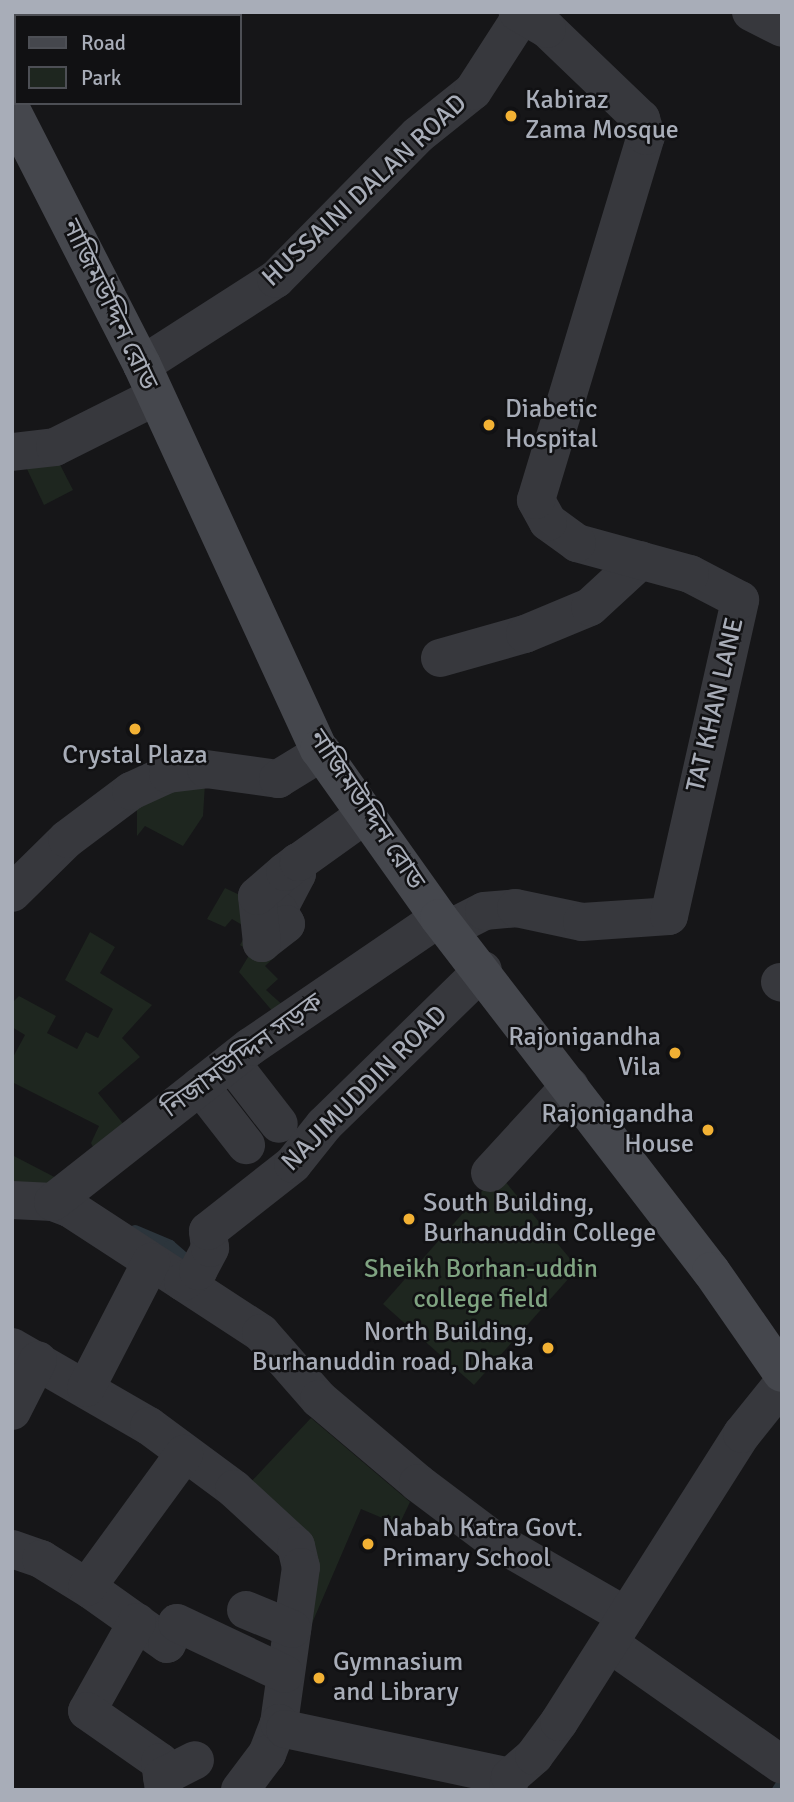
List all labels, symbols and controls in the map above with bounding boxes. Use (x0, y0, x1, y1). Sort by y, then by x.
legend (14, 14, 242, 105)
text: Road (81, 30, 126, 56)
text: Park (81, 65, 121, 91)
place label: Kabiraz Zama Mosque (525, 85, 679, 146)
street label: HUSSAINI DALAN ROAD (256, 88, 474, 294)
marker: Kabiraz Zama Mosque (503, 108, 519, 124)
street label: নাজিমউদ্দিন রোড (54, 215, 164, 395)
place label: Diabetic Hospital (505, 394, 598, 456)
marker: Diabetic Hospital (479, 415, 499, 435)
street label: TAT KHAN LANE (681, 615, 751, 795)
marker: Crystal Plaza (127, 721, 143, 737)
street label: নাজিমউদ্দিন রোড (301, 724, 431, 896)
place label: Crystal Plaza (62, 740, 208, 772)
street label: নিজামউদ্দিন সড়ক (156, 987, 330, 1125)
street label: NAJIMUDDIN ROAD (276, 1000, 454, 1178)
place label: Rajonigandha Vila (508, 1022, 661, 1084)
marker: Rajonigandha Vila (667, 1045, 683, 1061)
place label: Rajonigandha House (541, 1099, 694, 1160)
marker: Rajonigandha House (700, 1122, 716, 1138)
place label: South Building, Burhanuddin College (423, 1188, 656, 1250)
marker: South Building, Burhanuddin College (401, 1211, 417, 1227)
park label: Sheikh Borhan-uddin college field (364, 1254, 598, 1316)
place label: North Building, Burhanuddin road, Dhaka (252, 1317, 534, 1378)
marker: North Building, Burhanuddin road, Dhaka (540, 1340, 556, 1356)
place label: Nabab Katra Govt. Primary School (382, 1513, 583, 1574)
marker: Nabab Katra Govt. Primary School (360, 1536, 376, 1552)
place label: Gymnasium and Library (333, 1647, 463, 1708)
marker: Gymnasium and Library (311, 1670, 327, 1686)

